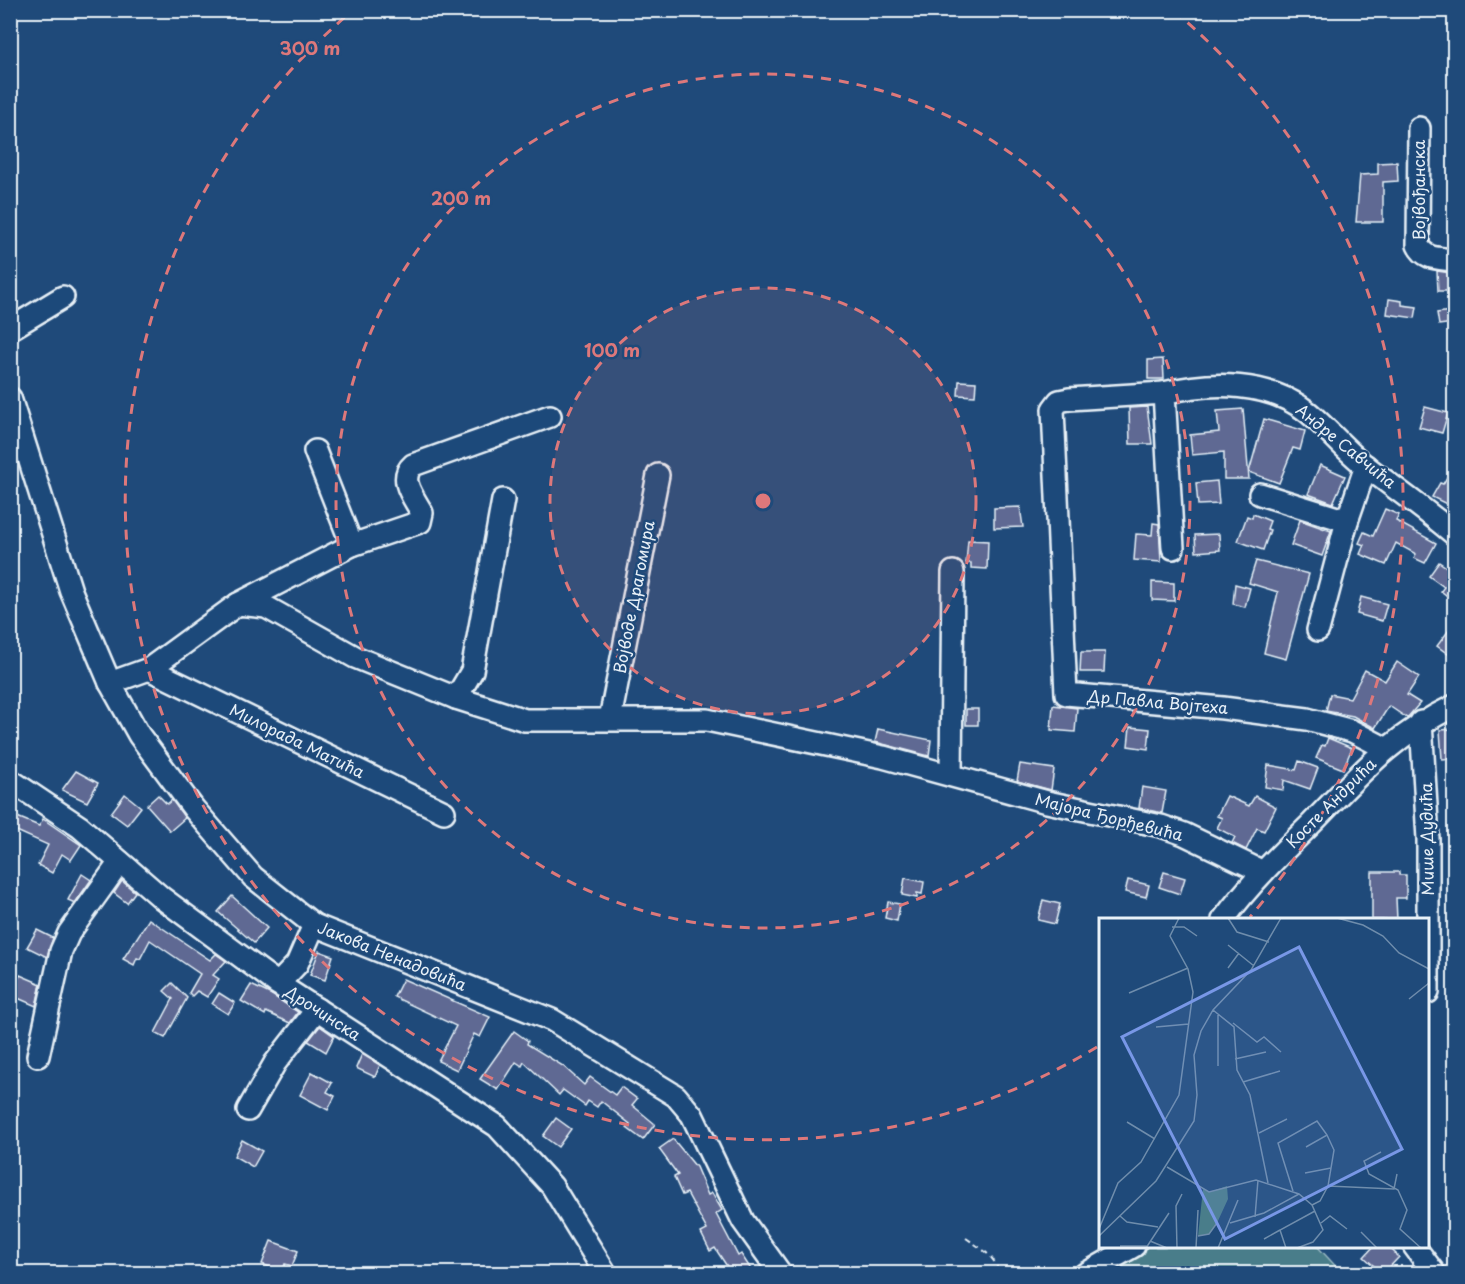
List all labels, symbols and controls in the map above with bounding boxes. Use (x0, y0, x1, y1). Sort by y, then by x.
text: 300 m (280, 34, 340, 61)
street label: Војвођанска (1406, 140, 1430, 240)
text: 200 m (431, 184, 491, 211)
text: 100 m (584, 336, 640, 363)
street label: Андре Савчића (1291, 397, 1402, 493)
centre of rings (753, 491, 773, 511)
street label: Војводе Драгомира (606, 518, 660, 675)
street label: Др Павла Војтеха (1086, 683, 1229, 719)
street label: Милорада Матића (226, 697, 369, 783)
street label: Косте Андрића (1280, 752, 1381, 853)
street label: Мише Дудића (1413, 782, 1439, 896)
street label: Мајора Ђорђевића (1033, 786, 1186, 846)
street label: Јакова Ненадовића (314, 914, 470, 996)
inset map (1099, 918, 1429, 1248)
street label: Дрочинска (280, 978, 366, 1046)

